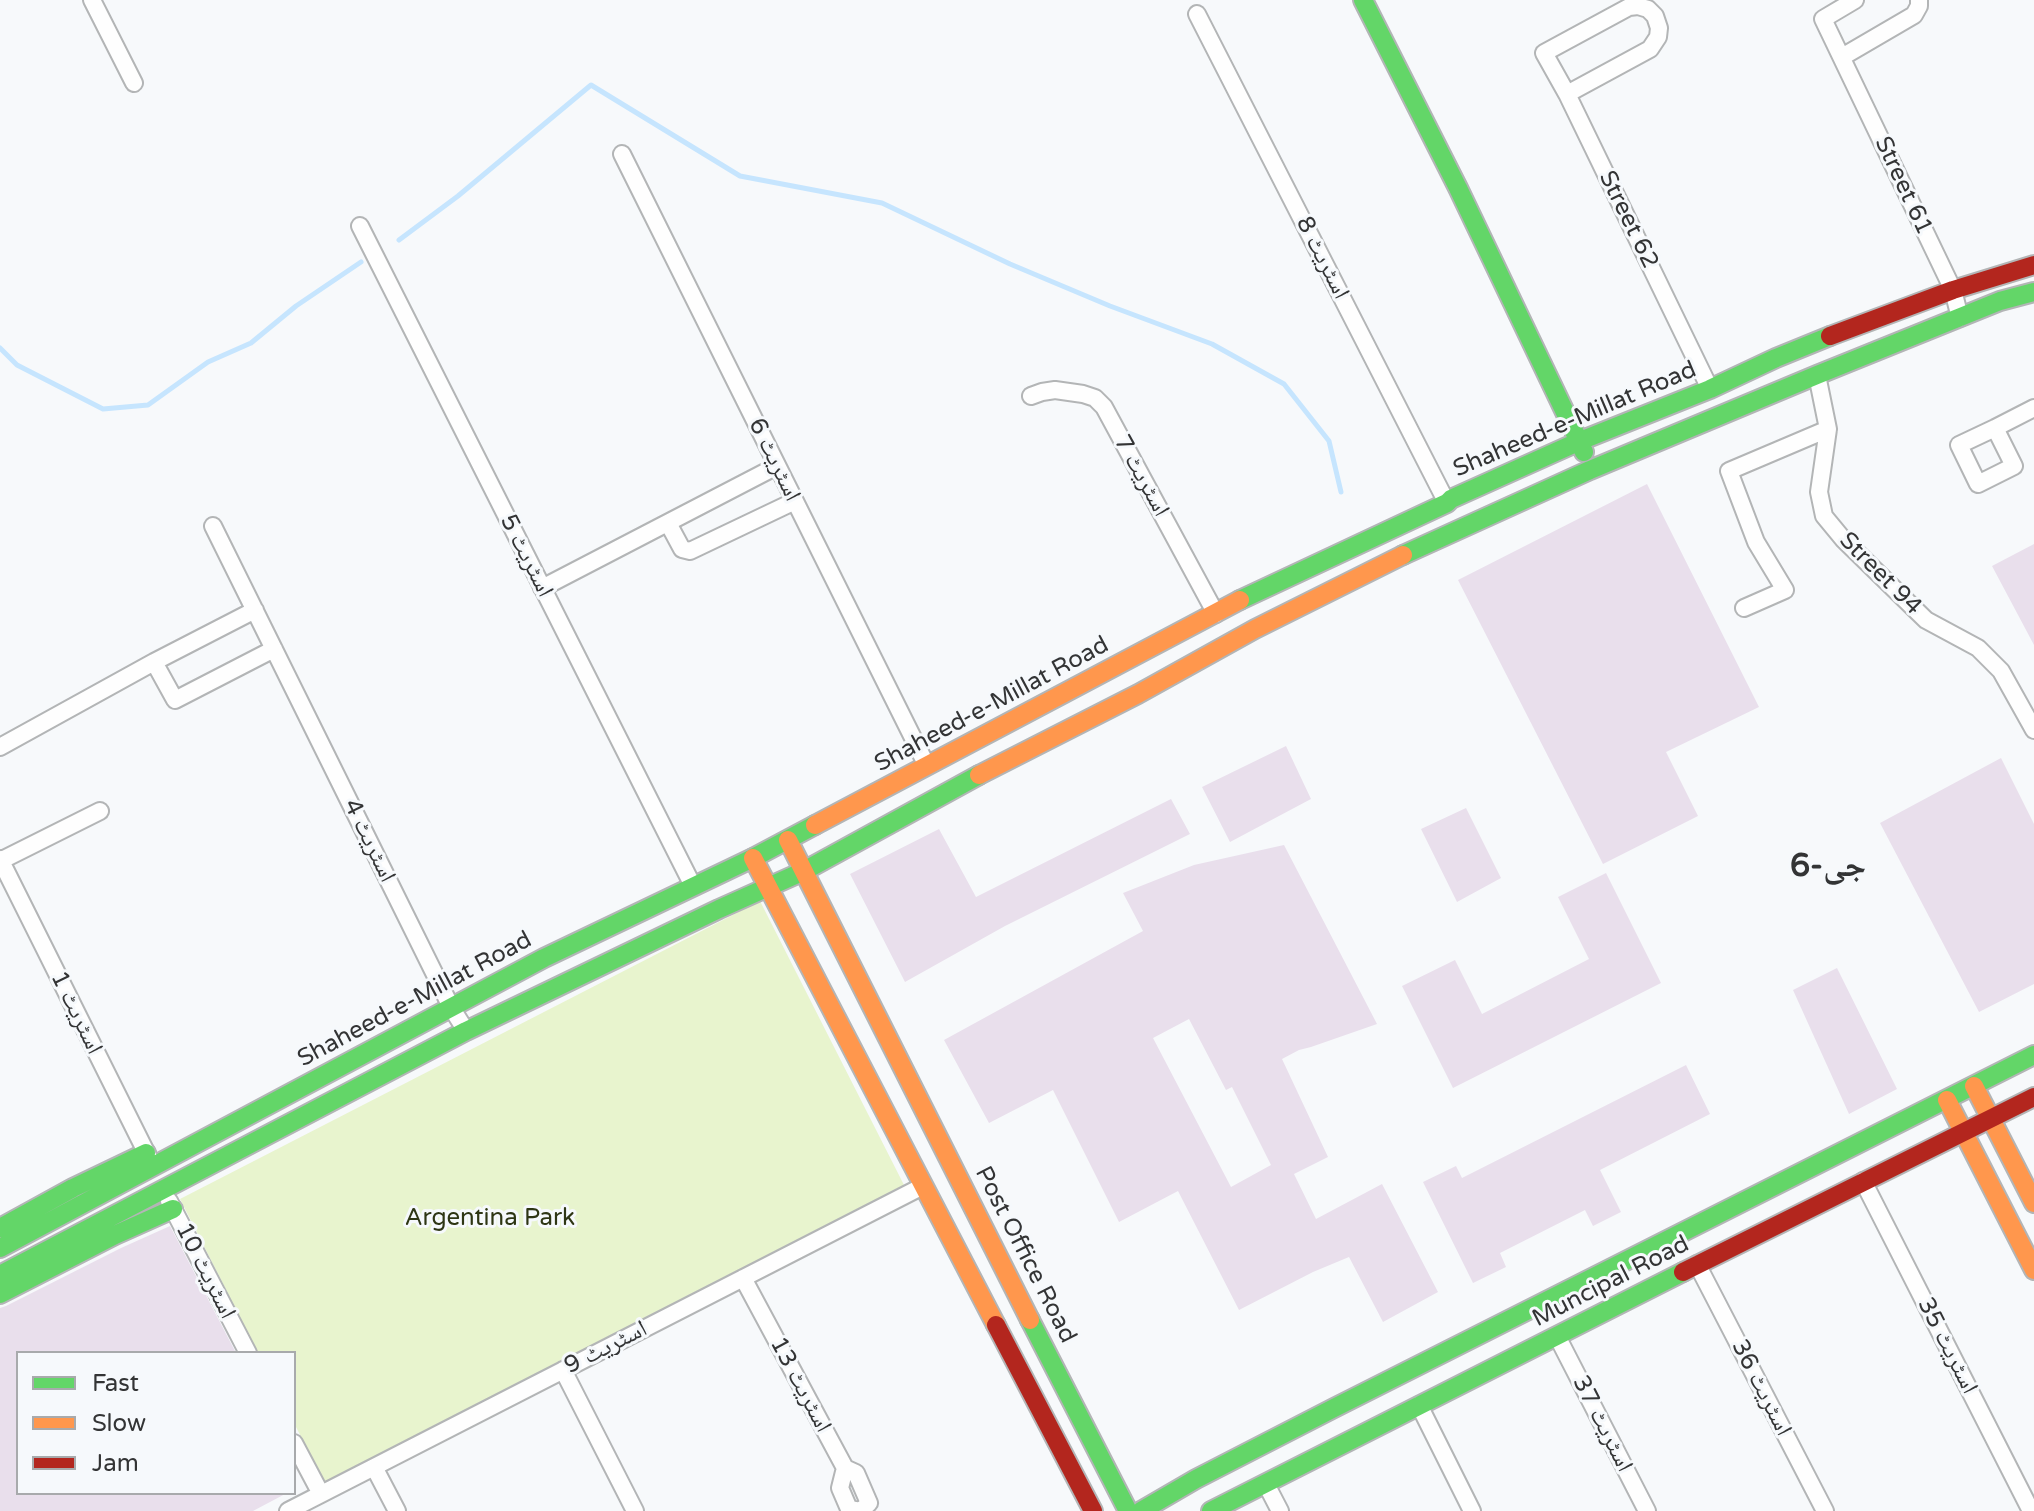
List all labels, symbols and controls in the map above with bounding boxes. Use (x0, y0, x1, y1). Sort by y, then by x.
street label: Street 61 (1868, 132, 1938, 240)
street label: Street 62 (1592, 167, 1664, 273)
street label: اسٹریٹ 8 (1289, 212, 1355, 304)
street label: Shaheed-e-Millat Road (1449, 356, 1701, 484)
street label: اسٹریٹ 6 (742, 414, 806, 506)
street label: اسٹریٹ 7 (1107, 430, 1175, 522)
street label: اسٹریٹ 5 (493, 510, 559, 602)
street label: Street 94 (1833, 527, 1927, 621)
street label: Shaheed-e-Millat Road (870, 631, 1114, 779)
street label: اسٹریٹ 4 (337, 795, 401, 887)
district label: جی-6 (1790, 849, 1866, 887)
street label: Shaheed-e-Millat Road (293, 926, 537, 1074)
street label: اسٹریٹ 1 (44, 967, 108, 1059)
street label: Post Office Road (968, 1162, 1082, 1348)
park label: Argentina Park (405, 1205, 575, 1233)
street label: اسٹریٹ 10 (169, 1218, 241, 1324)
street label: Muncipal Road (1528, 1230, 1694, 1334)
street label: اسٹریٹ 35 (1911, 1293, 1983, 1399)
street label: اسٹریٹ 9 (560, 1315, 652, 1381)
street label: اسٹریٹ 13 (763, 1332, 837, 1438)
street label: اسٹریٹ 36 (1725, 1335, 1797, 1441)
legend (16, 1351, 296, 1495)
text: Fast (92, 1369, 139, 1398)
street label: اسٹریٹ 37 (1566, 1371, 1638, 1477)
text: Slow (92, 1409, 146, 1438)
text: Jam (92, 1449, 139, 1478)

